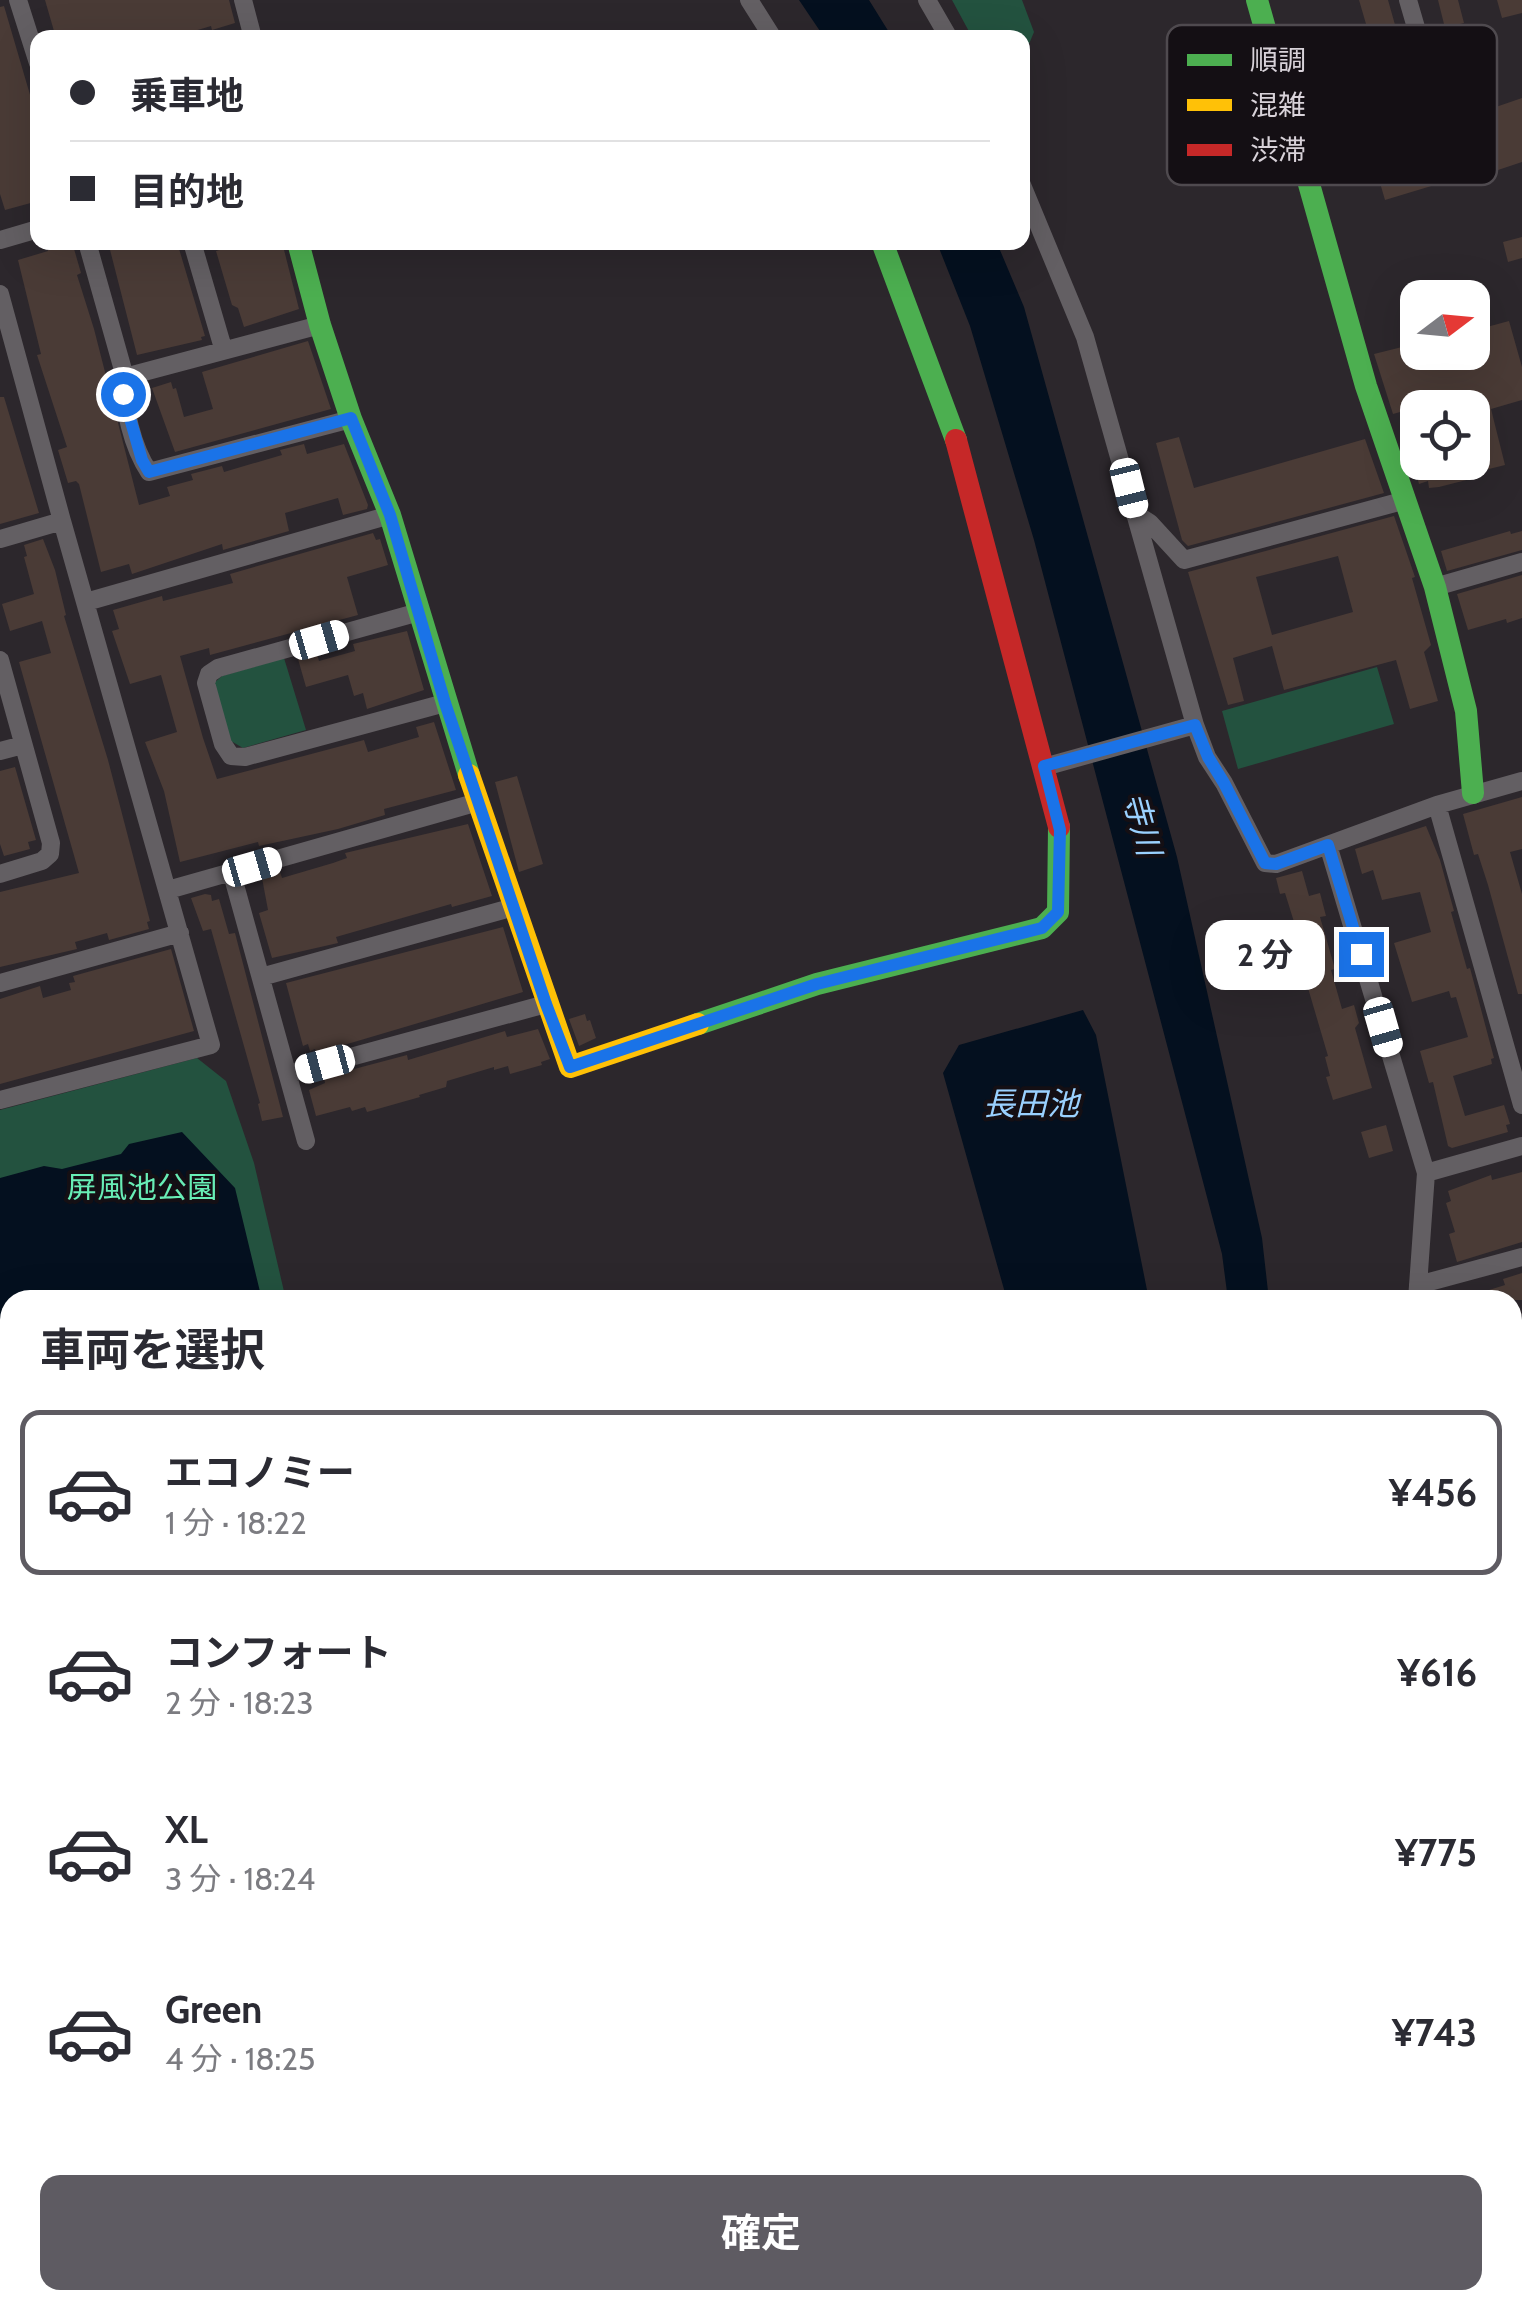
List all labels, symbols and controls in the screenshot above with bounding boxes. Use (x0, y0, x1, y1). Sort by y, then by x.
legend (1167, 25, 1497, 185)
text: 順調 (1250, 43, 1306, 77)
text: 乗車地 (130, 72, 244, 119)
text: 混雑 (1250, 88, 1306, 122)
text: 渋滞 (1250, 133, 1306, 167)
text: 目的地 (130, 168, 244, 215)
north arrow (1400, 280, 1490, 370)
map controls (1400, 280, 1490, 480)
route start (101, 372, 146, 417)
button: locate (1400, 390, 1490, 480)
car (1107, 455, 1151, 521)
car (286, 617, 352, 663)
water label: 寺川 (1115, 788, 1170, 863)
car (219, 844, 285, 890)
callout: 2 分 (1206, 919, 1326, 989)
route end (1339, 932, 1384, 977)
text: 2 分 (1237, 935, 1293, 974)
car (1360, 994, 1406, 1060)
car (292, 1042, 358, 1086)
water label: 長田池 (983, 1084, 1082, 1123)
park label: 屏風池公園 (67, 1169, 217, 1206)
text: 車両を選択 (40, 1323, 265, 1377)
icon: car (45, 1448, 135, 1538)
text: エコノミー (165, 1449, 355, 1496)
text: ¥456 (1389, 1469, 1477, 1516)
text: 1 分 · 18:22 (165, 1503, 307, 1542)
icon: car (45, 1628, 135, 1718)
text: コンフォート (165, 1629, 392, 1676)
text: ¥616 (1397, 1649, 1477, 1696)
text: 2 分 · 18:23 (165, 1683, 314, 1722)
text: XL (165, 1806, 208, 1853)
icon: car (45, 1808, 135, 1898)
text: ¥775 (1395, 1829, 1477, 1876)
text: 3 分 · 18:24 (165, 1859, 315, 1898)
text: Green (165, 1986, 262, 2033)
icon: car (45, 1988, 135, 2078)
text: ¥743 (1392, 2009, 1477, 2056)
text: 4 分 · 18:25 (165, 2039, 315, 2078)
button: 確定 (40, 2175, 1482, 2290)

